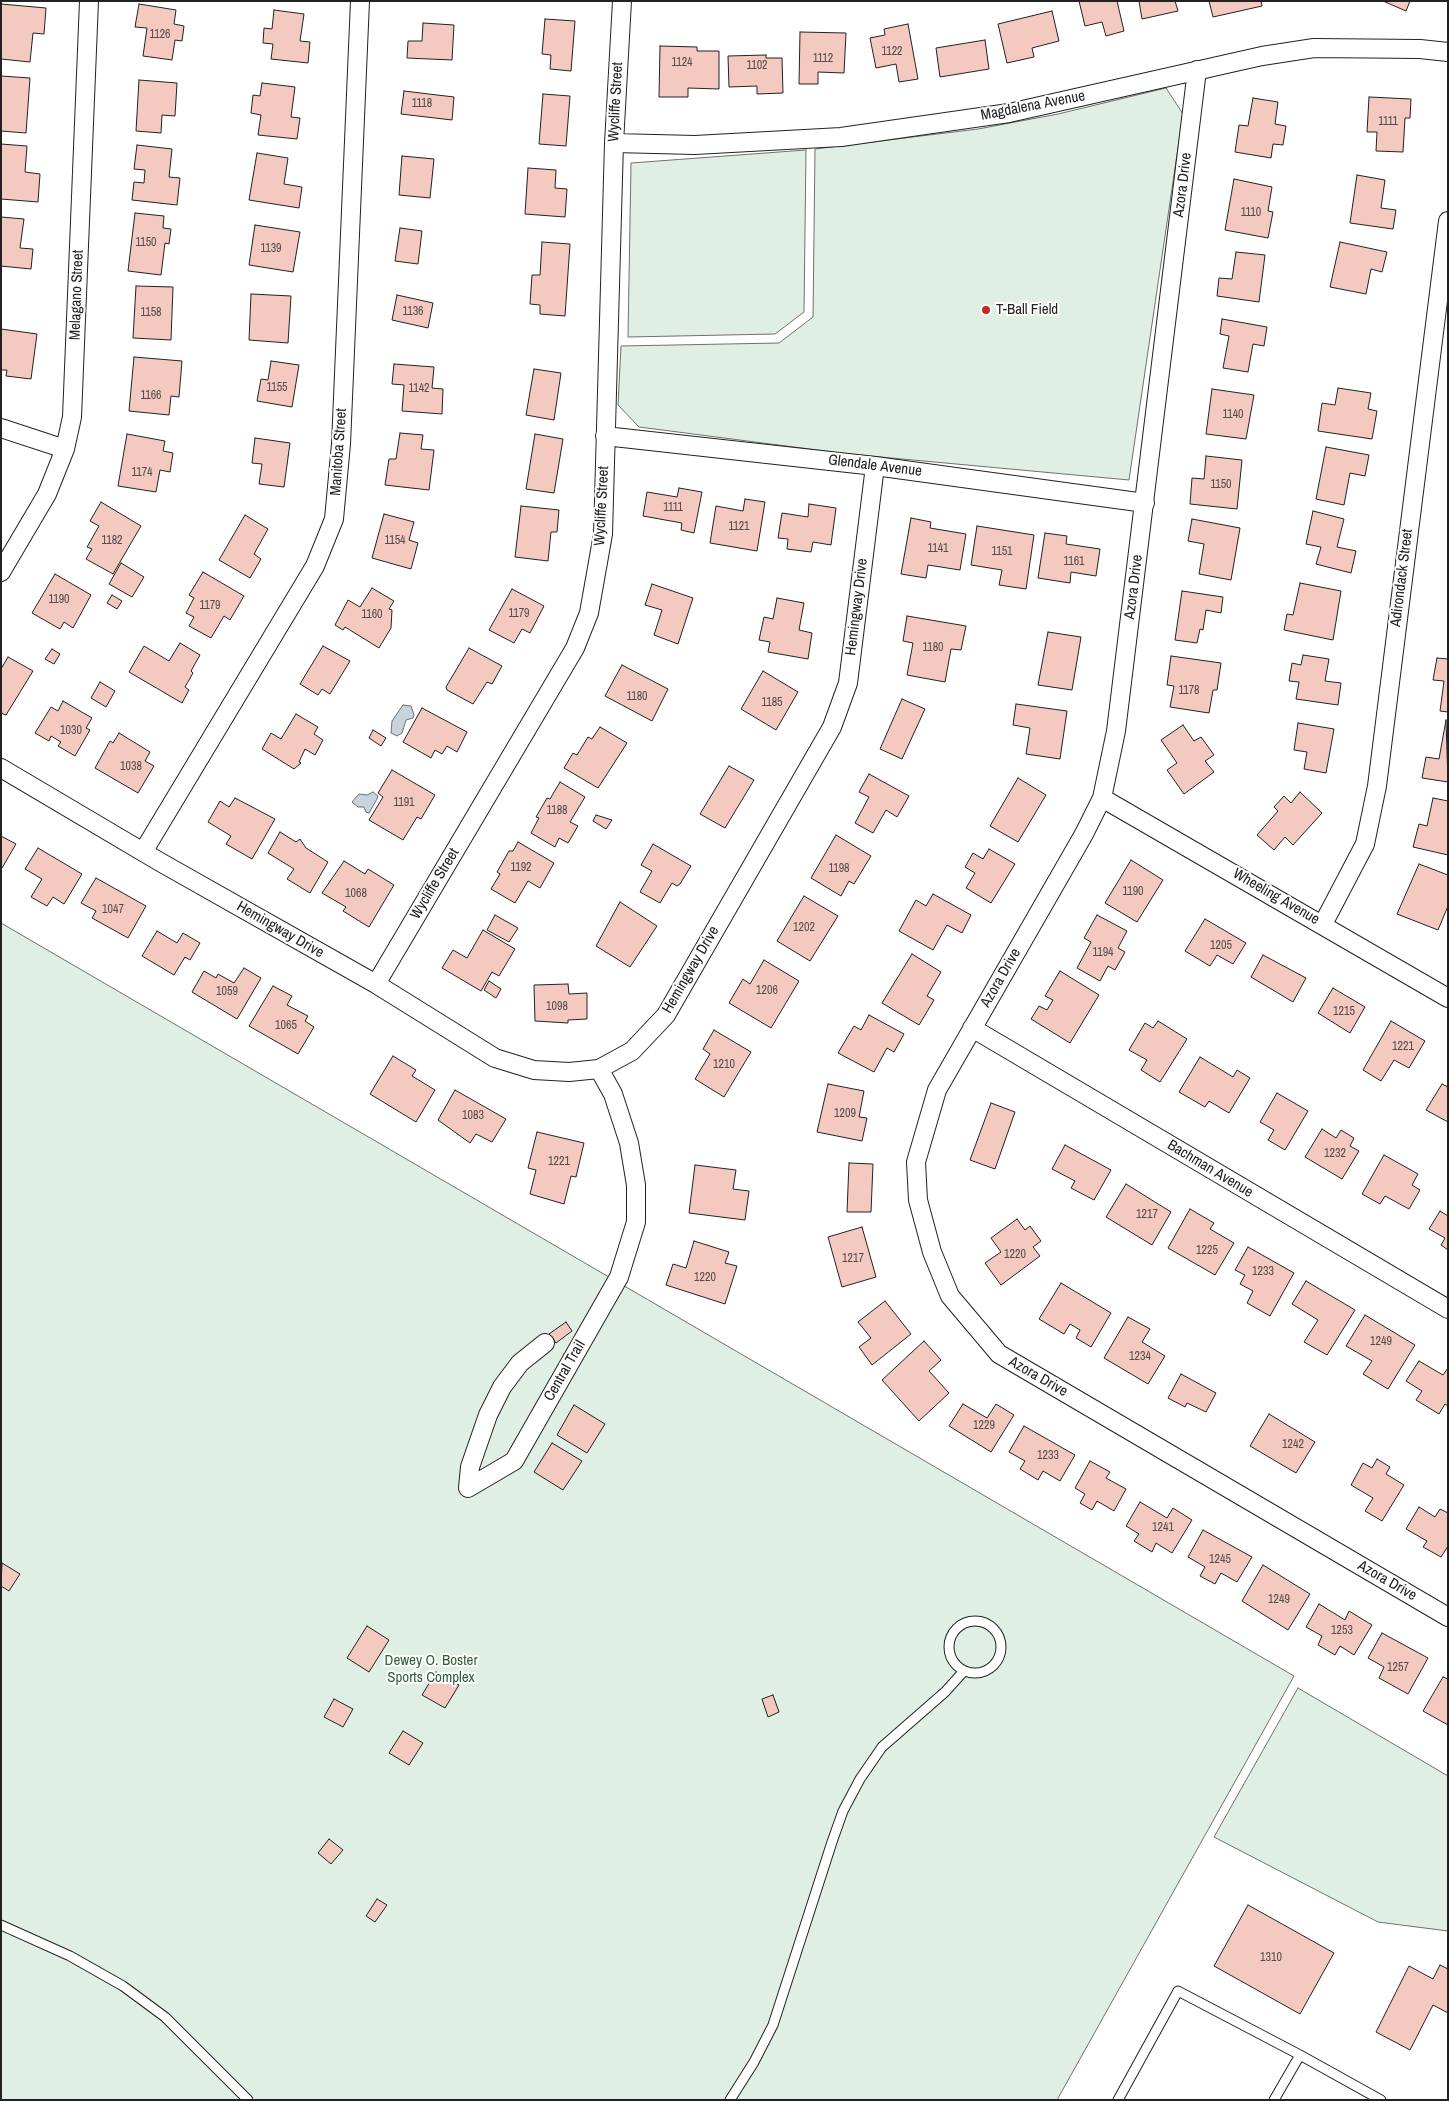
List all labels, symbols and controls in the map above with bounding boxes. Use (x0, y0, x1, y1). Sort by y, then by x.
house number: 1126 (149, 28, 171, 42)
house number: 1122 (881, 45, 903, 59)
house number: 1112 (813, 52, 833, 66)
house number: 1124 (671, 56, 693, 70)
house number: 1102 (746, 59, 768, 73)
street label: Wycliffe Street (605, 62, 627, 142)
street label: Magdalena Avenue (979, 87, 1087, 125)
house number: 1118 (412, 97, 432, 111)
house number: 1111 (1378, 115, 1398, 129)
street label: Azora Drive (1170, 152, 1196, 218)
house number: 1110 (1241, 206, 1261, 220)
house number: 1150 (135, 236, 157, 250)
house number: 1139 (260, 242, 282, 256)
street label: Melagano Street (66, 250, 88, 340)
place label: T-Ball Field (996, 301, 1058, 319)
marker: T-Ball Field (980, 304, 992, 316)
house number: 1136 (402, 305, 424, 319)
house number: 1158 (140, 306, 162, 320)
house number: 1155 (266, 381, 288, 395)
house number: 1142 (408, 382, 430, 396)
house number: 1166 (140, 389, 162, 403)
street label: Manitoba Street (327, 408, 351, 496)
house number: 1140 (1222, 408, 1244, 422)
street label: Glendale Avenue (827, 451, 923, 481)
house number: 1174 (131, 466, 153, 480)
street label: Wycliffe Street (591, 466, 613, 546)
house number: 1150 (1210, 478, 1232, 492)
house number: 1111 (663, 501, 683, 515)
house number: 1121 (728, 520, 750, 534)
street label: Adirondack Street (1387, 528, 1417, 628)
house number: 1182 (101, 534, 123, 548)
house number: 1154 (384, 534, 406, 548)
house number: 1141 (927, 542, 949, 556)
house number: 1151 (991, 545, 1013, 559)
street label: Azora Drive (1121, 554, 1147, 620)
house number: 1161 (1063, 555, 1085, 569)
street label: Hemingway Drive (842, 557, 872, 657)
house number: 1190 (48, 593, 70, 607)
house number: 1179 (199, 599, 221, 613)
house number: 1179 (508, 607, 530, 621)
house number: 1160 (361, 608, 383, 622)
house number: 1180 (922, 641, 944, 655)
house number: 1178 (1178, 684, 1200, 698)
house number: 1180 (626, 690, 648, 704)
house number: 1185 (761, 696, 783, 710)
house number: 1030 (60, 724, 82, 738)
house number: 1038 (120, 760, 142, 774)
house number: 1191 (393, 796, 415, 810)
house number: 1188 (546, 804, 568, 818)
street label: Wycliffe Street (407, 845, 463, 923)
house number: 1192 (510, 861, 532, 875)
house number: 1198 (828, 862, 850, 876)
street label: Wheeling Avenue (1230, 865, 1322, 929)
house number: 1190 (1122, 885, 1144, 899)
house number: 1068 (345, 887, 367, 901)
street label: Hemingway Drive (233, 898, 327, 962)
house number: 1047 (102, 903, 124, 917)
house number: 1202 (793, 921, 815, 935)
street label: Hemingway Drive (659, 923, 723, 1017)
house number: 1205 (1210, 939, 1232, 953)
street label: Azora Drive (977, 945, 1025, 1011)
house number: 1194 (1092, 946, 1114, 960)
house number: 1206 (756, 984, 778, 998)
house number: 1059 (216, 985, 238, 999)
house number: 1098 (546, 1000, 568, 1014)
house number: 1215 (1333, 1005, 1355, 1019)
house number: 1065 (275, 1019, 297, 1033)
house number: 1221 (1392, 1040, 1414, 1054)
house number: 1210 (713, 1058, 735, 1072)
house number: 1209 (834, 1107, 856, 1121)
house number: 1083 (462, 1109, 484, 1123)
street label: Bachman Avenue (1164, 1136, 1256, 1202)
house number: 1232 (1324, 1147, 1346, 1161)
house number: 1221 (548, 1155, 570, 1169)
house number: 1217 (1136, 1208, 1158, 1222)
house number: 1225 (1196, 1244, 1218, 1258)
house number: 1220 (1004, 1248, 1026, 1262)
house number: 1217 (842, 1252, 864, 1266)
house number: 1233 (1252, 1265, 1274, 1279)
house number: 1220 (694, 1271, 716, 1285)
house number: 1249 (1370, 1335, 1392, 1349)
street label: Central Trail (540, 1337, 590, 1405)
house number: 1234 (1129, 1350, 1151, 1364)
street label: Azora Drive (1005, 1353, 1071, 1401)
house number: 1229 (973, 1419, 995, 1433)
house number: 1242 (1282, 1438, 1304, 1452)
house number: 1233 (1037, 1449, 1059, 1463)
house number: 1241 (1152, 1521, 1174, 1535)
house number: 1245 (1209, 1553, 1231, 1567)
street label: Azora Drive (1354, 1557, 1420, 1605)
house number: 1249 (1268, 1593, 1290, 1607)
house number: 1253 (1331, 1624, 1353, 1638)
park label: Dewey O. Boster Sports Complex (385, 1652, 477, 1687)
house number: 1257 (1387, 1661, 1409, 1675)
house number: 1310 (1260, 1951, 1282, 1965)

